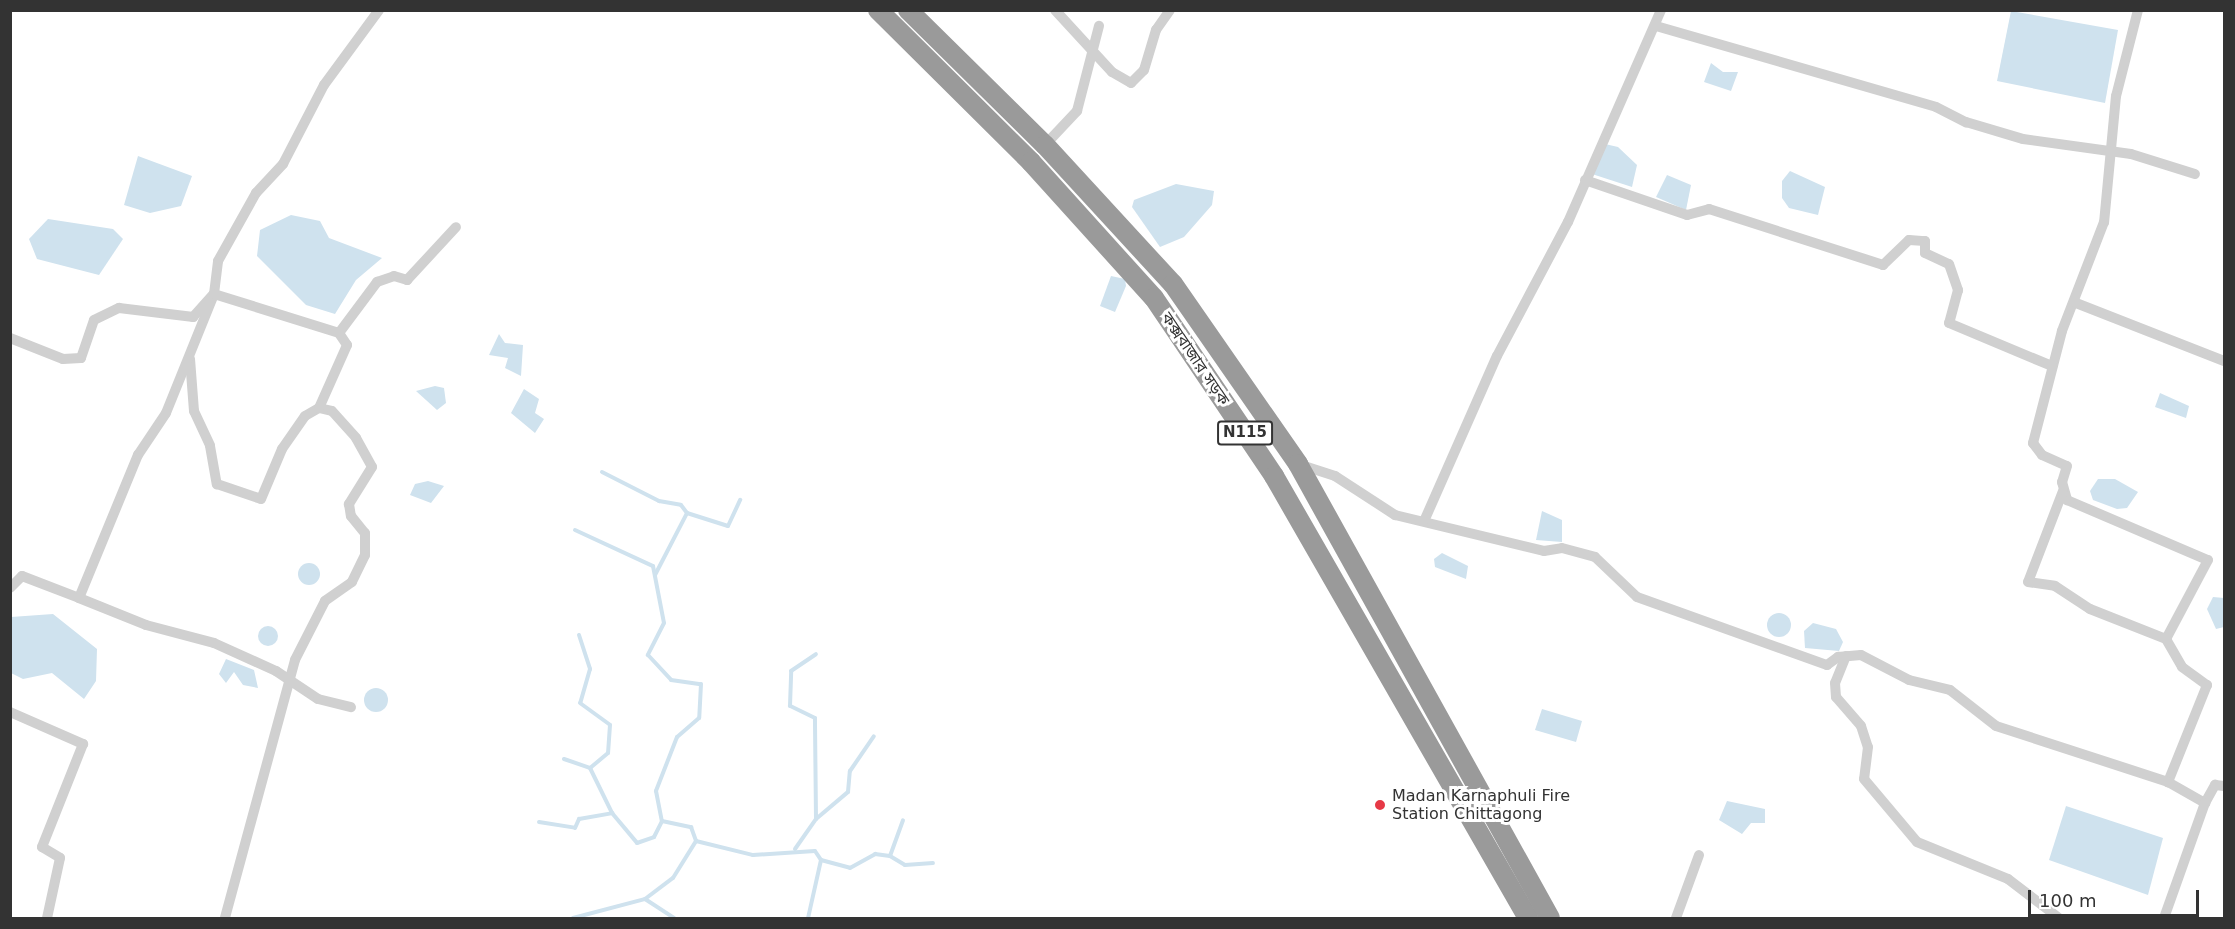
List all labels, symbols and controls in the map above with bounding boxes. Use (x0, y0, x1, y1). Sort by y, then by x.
street label: কক্সবাজার সড়ক (1157, 309, 1233, 409)
road number: N115 (1216, 421, 1274, 445)
place label: Madan Karnaphuli Fire Station Chittagong (1392, 786, 1570, 824)
marker: Madan Karnaphuli Fire Station Chittagong (1373, 798, 1387, 812)
scale bar (2031, 878, 2202, 916)
text: 100 m (2039, 890, 2097, 911)

